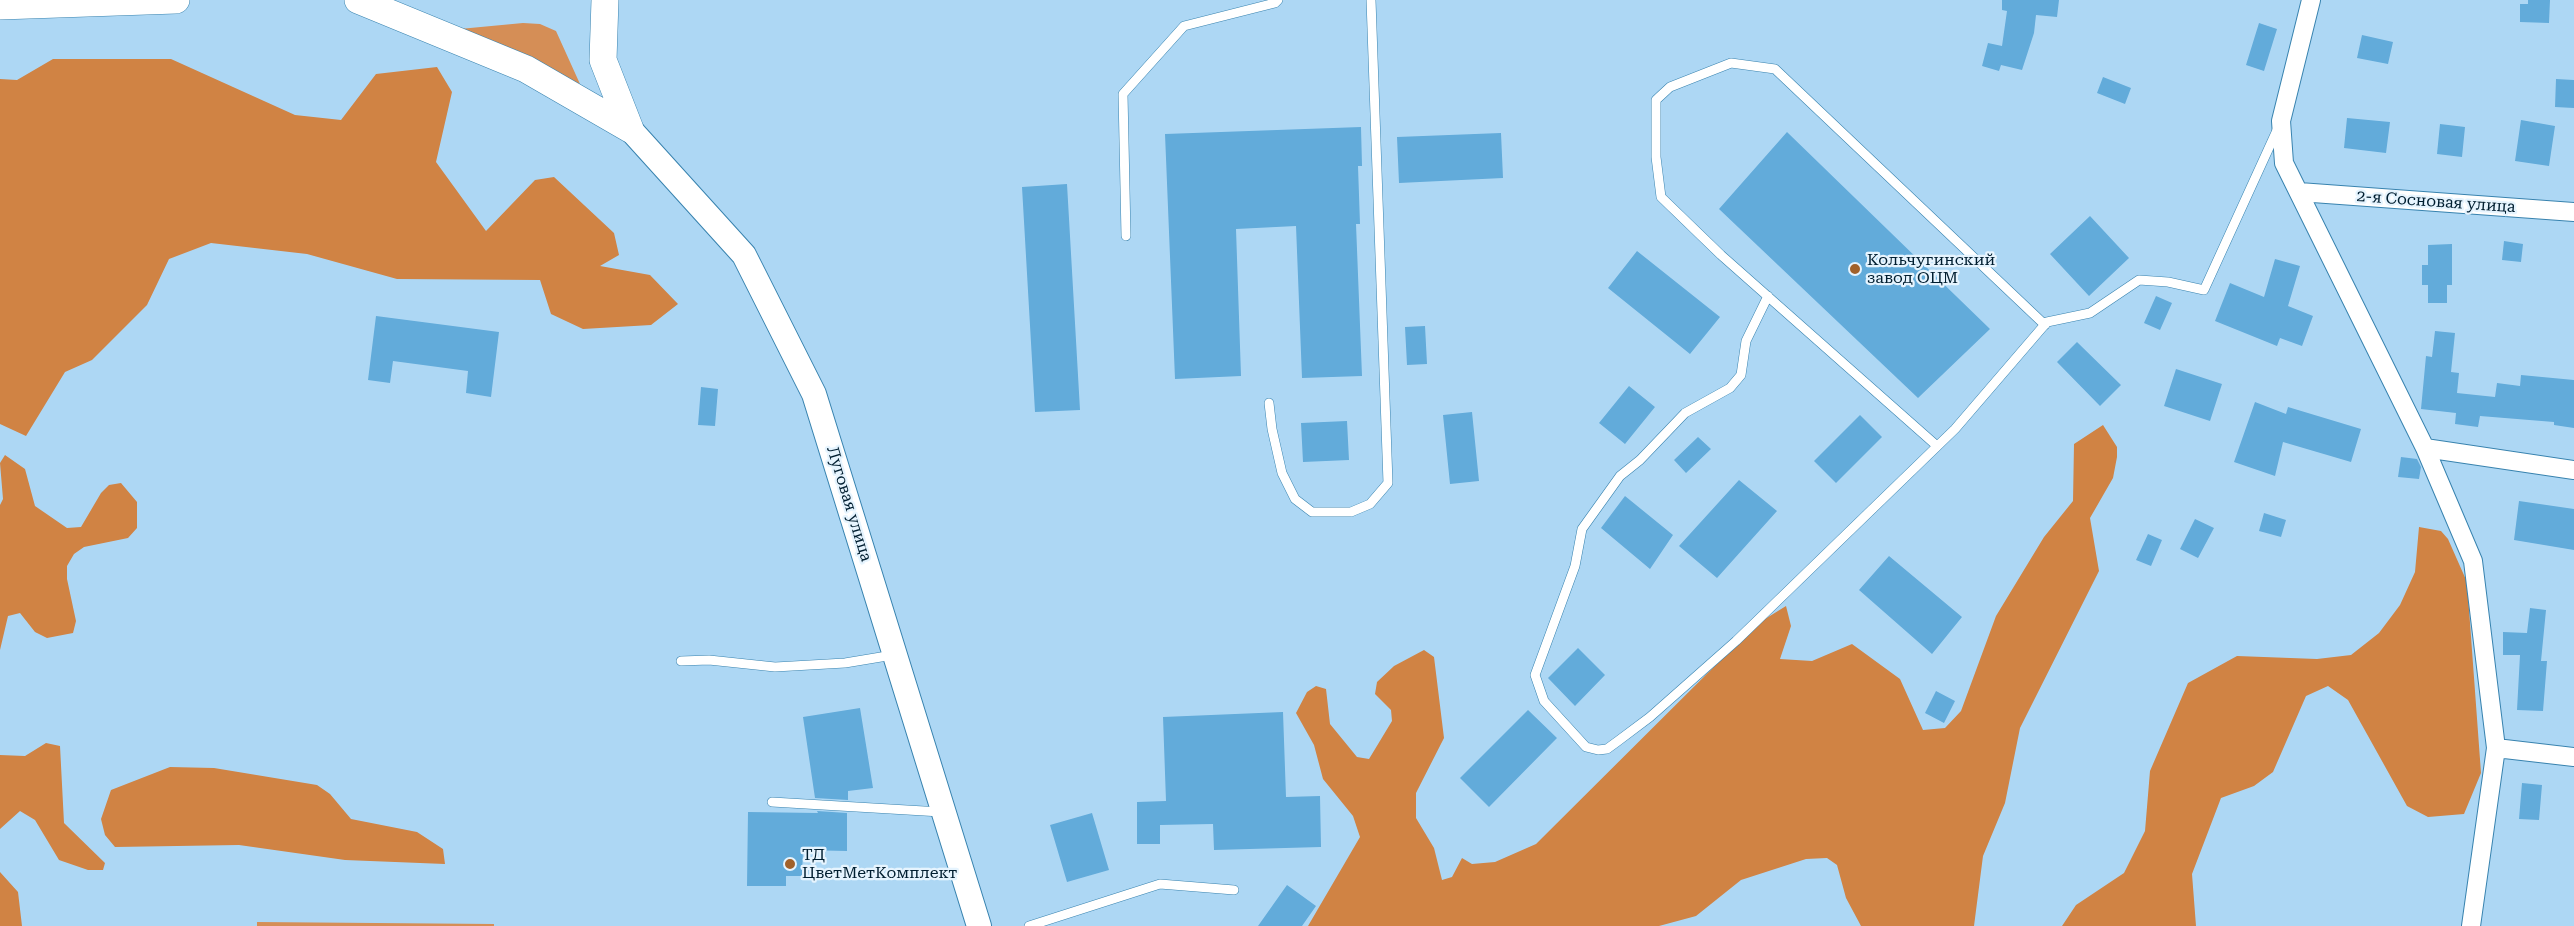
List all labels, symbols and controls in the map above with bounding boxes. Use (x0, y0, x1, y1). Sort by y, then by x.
street label: 2-я Сосновая улица (2356, 187, 2516, 217)
place label: Кольчугинский завод ОЦМ (1867, 250, 1995, 288)
marker: Кольчугинский завод ОЦМ (1848, 262, 1862, 276)
street label: Луговая улица (822, 444, 876, 564)
place label: ТД ЦветМетКомплект (802, 845, 957, 883)
marker: ТД ЦветМетКомплект (783, 857, 797, 871)

